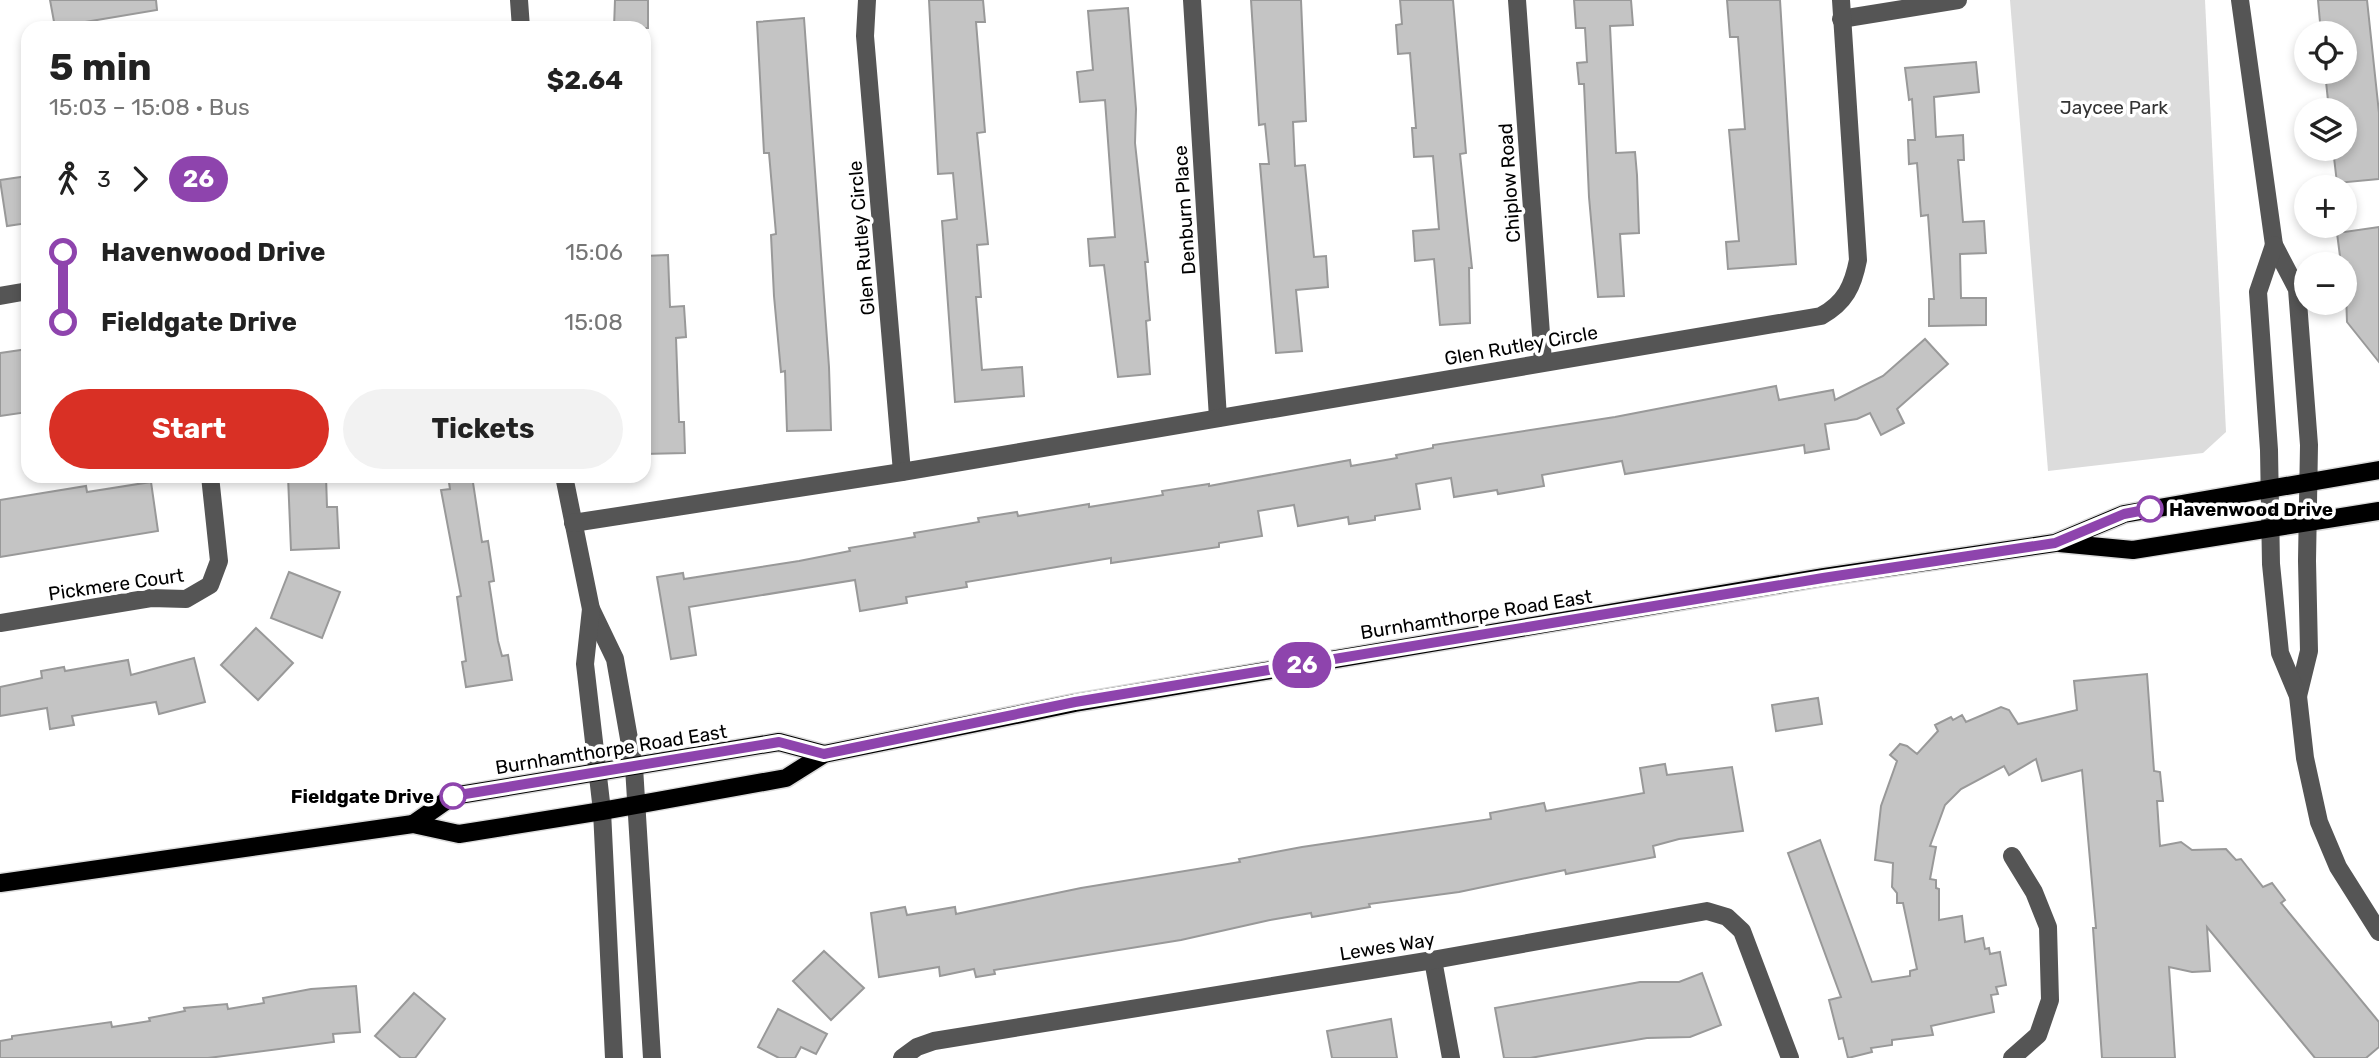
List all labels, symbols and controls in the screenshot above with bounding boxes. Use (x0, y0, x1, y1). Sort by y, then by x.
map controls (2294, 21, 2357, 315)
button: locate (2294, 21, 2357, 84)
text: 5 min (49, 44, 152, 90)
text: $2.64 (547, 65, 623, 96)
text: 15:03 – 15:08 · Bus (49, 93, 250, 121)
park label: Jaycee Park (2060, 96, 2168, 119)
button: layers (2294, 98, 2357, 161)
street label: Chiplow Road (1494, 122, 1525, 244)
street label: Denburn Place (1168, 144, 1200, 276)
icon: walk (49, 160, 87, 198)
icon: forward (121, 160, 159, 198)
street label: Glen Rutley Circle (843, 160, 880, 316)
text: 3 (97, 165, 111, 193)
text: 26 (183, 165, 214, 193)
button: + (2294, 175, 2357, 238)
text: Havenwood Drive (101, 237, 326, 268)
text: 15:06 (565, 238, 623, 266)
button: − (2294, 252, 2357, 315)
text: Fieldgate Drive (101, 307, 297, 338)
text: 15:08 (564, 308, 623, 336)
street label: Glen Rutley Circle (1443, 321, 1600, 370)
button: Start (49, 389, 329, 469)
button: Tickets (343, 389, 623, 469)
marker: Havenwood Drive (2137, 496, 2163, 522)
place label: Havenwood Drive (2169, 498, 2333, 521)
street label: Pickmere Court (47, 564, 186, 605)
street label: Burnhamthorpe Road East (1359, 585, 1594, 644)
line badge: 26 (1270, 642, 1334, 688)
text: 26 (1286, 651, 1318, 679)
street label: Burnhamthorpe Road East (494, 720, 729, 779)
marker: Fieldgate Drive (440, 783, 466, 809)
place label: Fieldgate Drive (291, 785, 434, 808)
street label: Lewes Way (1338, 928, 1436, 965)

